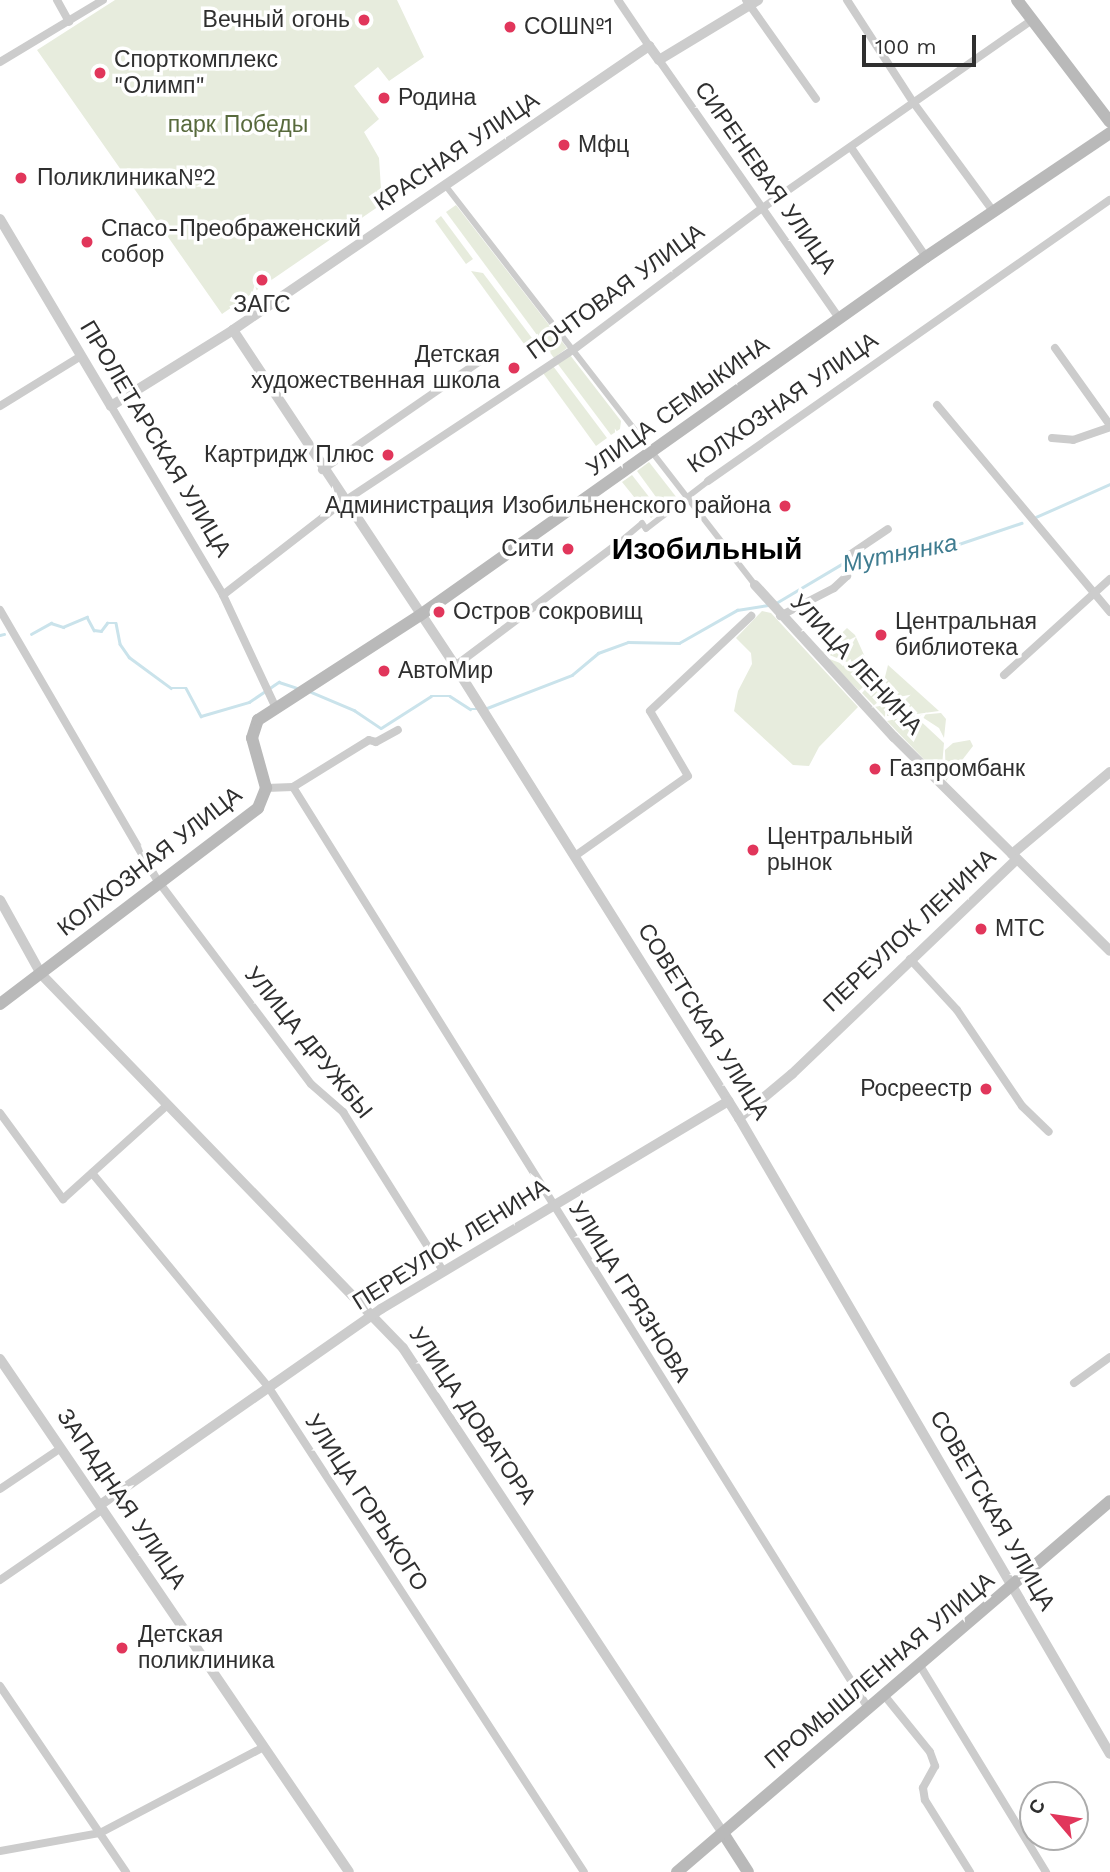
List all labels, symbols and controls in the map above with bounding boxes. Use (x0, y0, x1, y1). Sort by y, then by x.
place label: Вечный огонь (203, 6, 350, 34)
marker: Вечный огонь (356, 12, 372, 28)
place label: СОШ№1 (524, 13, 613, 41)
marker: СОШ№1 (502, 19, 518, 35)
scale bar (865, 21, 979, 65)
text: 100 m (875, 34, 937, 59)
place label: Спорткомплекс "Олимп" (114, 46, 278, 100)
marker: Спорткомплекс "Олимп" (92, 65, 108, 81)
street label: СИРЕНЕВАЯ УЛИЦА (688, 77, 842, 279)
place label: Родина (398, 84, 476, 112)
street label: КРАСНАЯ УЛИЦА (369, 87, 545, 217)
marker: Родина (376, 90, 392, 106)
park label: парк Победы (168, 111, 308, 139)
place label: Мфц (578, 131, 629, 159)
marker: Мфц (556, 137, 572, 153)
place label: Поликлиника№2 (37, 164, 216, 192)
marker: Поликлиника№2 (11, 168, 31, 188)
place label: Спасо-Преображенский собор (101, 215, 361, 269)
street label: ПОЧТОВАЯ УЛИЦА (522, 218, 710, 366)
marker: Спасо-Преображенский собор (79, 234, 95, 250)
marker: ЗАГС (254, 272, 270, 288)
place label: ЗАГС (233, 291, 291, 319)
street label: ПРОЛЕТАРСКАЯ УЛИЦА (73, 316, 237, 562)
street label: КОЛХОЗНАЯ УЛИЦА (682, 327, 884, 479)
street label: УЛИЦА СЕМЫКИНА (581, 331, 775, 483)
place label: Детская художественная школа (251, 341, 500, 395)
marker: Детская художественная школа (506, 360, 522, 376)
place label: Картридж Плюс (204, 441, 374, 469)
marker: Картридж Плюс (380, 447, 396, 463)
place label: Администрация Изобильненского района (325, 492, 771, 520)
marker: Администрация Изобильненского района (777, 498, 793, 514)
water label: Мутнянка (840, 529, 960, 579)
district label: Изобильный (612, 531, 802, 567)
place label: Сити (501, 535, 554, 563)
marker: Сити (560, 541, 576, 557)
street label: УЛИЦА ЛЕНИНА (784, 589, 928, 741)
place label: Остров сокровищ (453, 598, 643, 626)
marker: Остров сокровищ (431, 604, 447, 620)
place label: Центральная библиотека (895, 608, 1037, 662)
marker: Центральная библиотека (873, 627, 889, 643)
place label: АвтоМир (398, 657, 493, 685)
marker: АвтоМир (376, 663, 392, 679)
place label: Газпромбанк (889, 755, 1025, 783)
marker: Газпромбанк (867, 761, 883, 777)
street label: КОЛХОЗНАЯ УЛИЦА (52, 781, 248, 943)
place label: Центральный рынок (767, 823, 913, 877)
marker: Центральный рынок (745, 842, 761, 858)
street label: ПЕРЕУЛОК ЛЕНИНА (818, 844, 1002, 1018)
place label: МТС (995, 915, 1045, 943)
street label: СОВЕТСКАЯ УЛИЦА (631, 919, 775, 1125)
marker: МТС (973, 921, 989, 937)
street label: УЛИЦА ДРУЖБЫ (238, 962, 378, 1124)
place label: Росреестр (860, 1075, 972, 1103)
marker: Росреестр (978, 1081, 994, 1097)
street label: ПЕРЕУЛОК ЛЕНИНА (348, 1173, 554, 1317)
street label: УЛИЦА ГРЯЗНОВА (562, 1197, 696, 1387)
street label: УЛИЦА ДОВАТОРА (403, 1322, 541, 1510)
street label: ЗАПАДНАЯ УЛИЦА (50, 1404, 192, 1594)
street label: СОВЕТСКАЯ УЛИЦА (923, 1406, 1061, 1616)
street label: УЛИЦА ГОРЬКОГО (299, 1409, 433, 1597)
street label: ПРОМЫШЛЕННАЯ УЛИЦА (760, 1567, 1000, 1775)
place label: Детская поликлиника (138, 1621, 275, 1675)
marker: Детская поликлиника (112, 1638, 132, 1658)
north arrow (1019, 1781, 1089, 1851)
text: С (1024, 1795, 1050, 1818)

